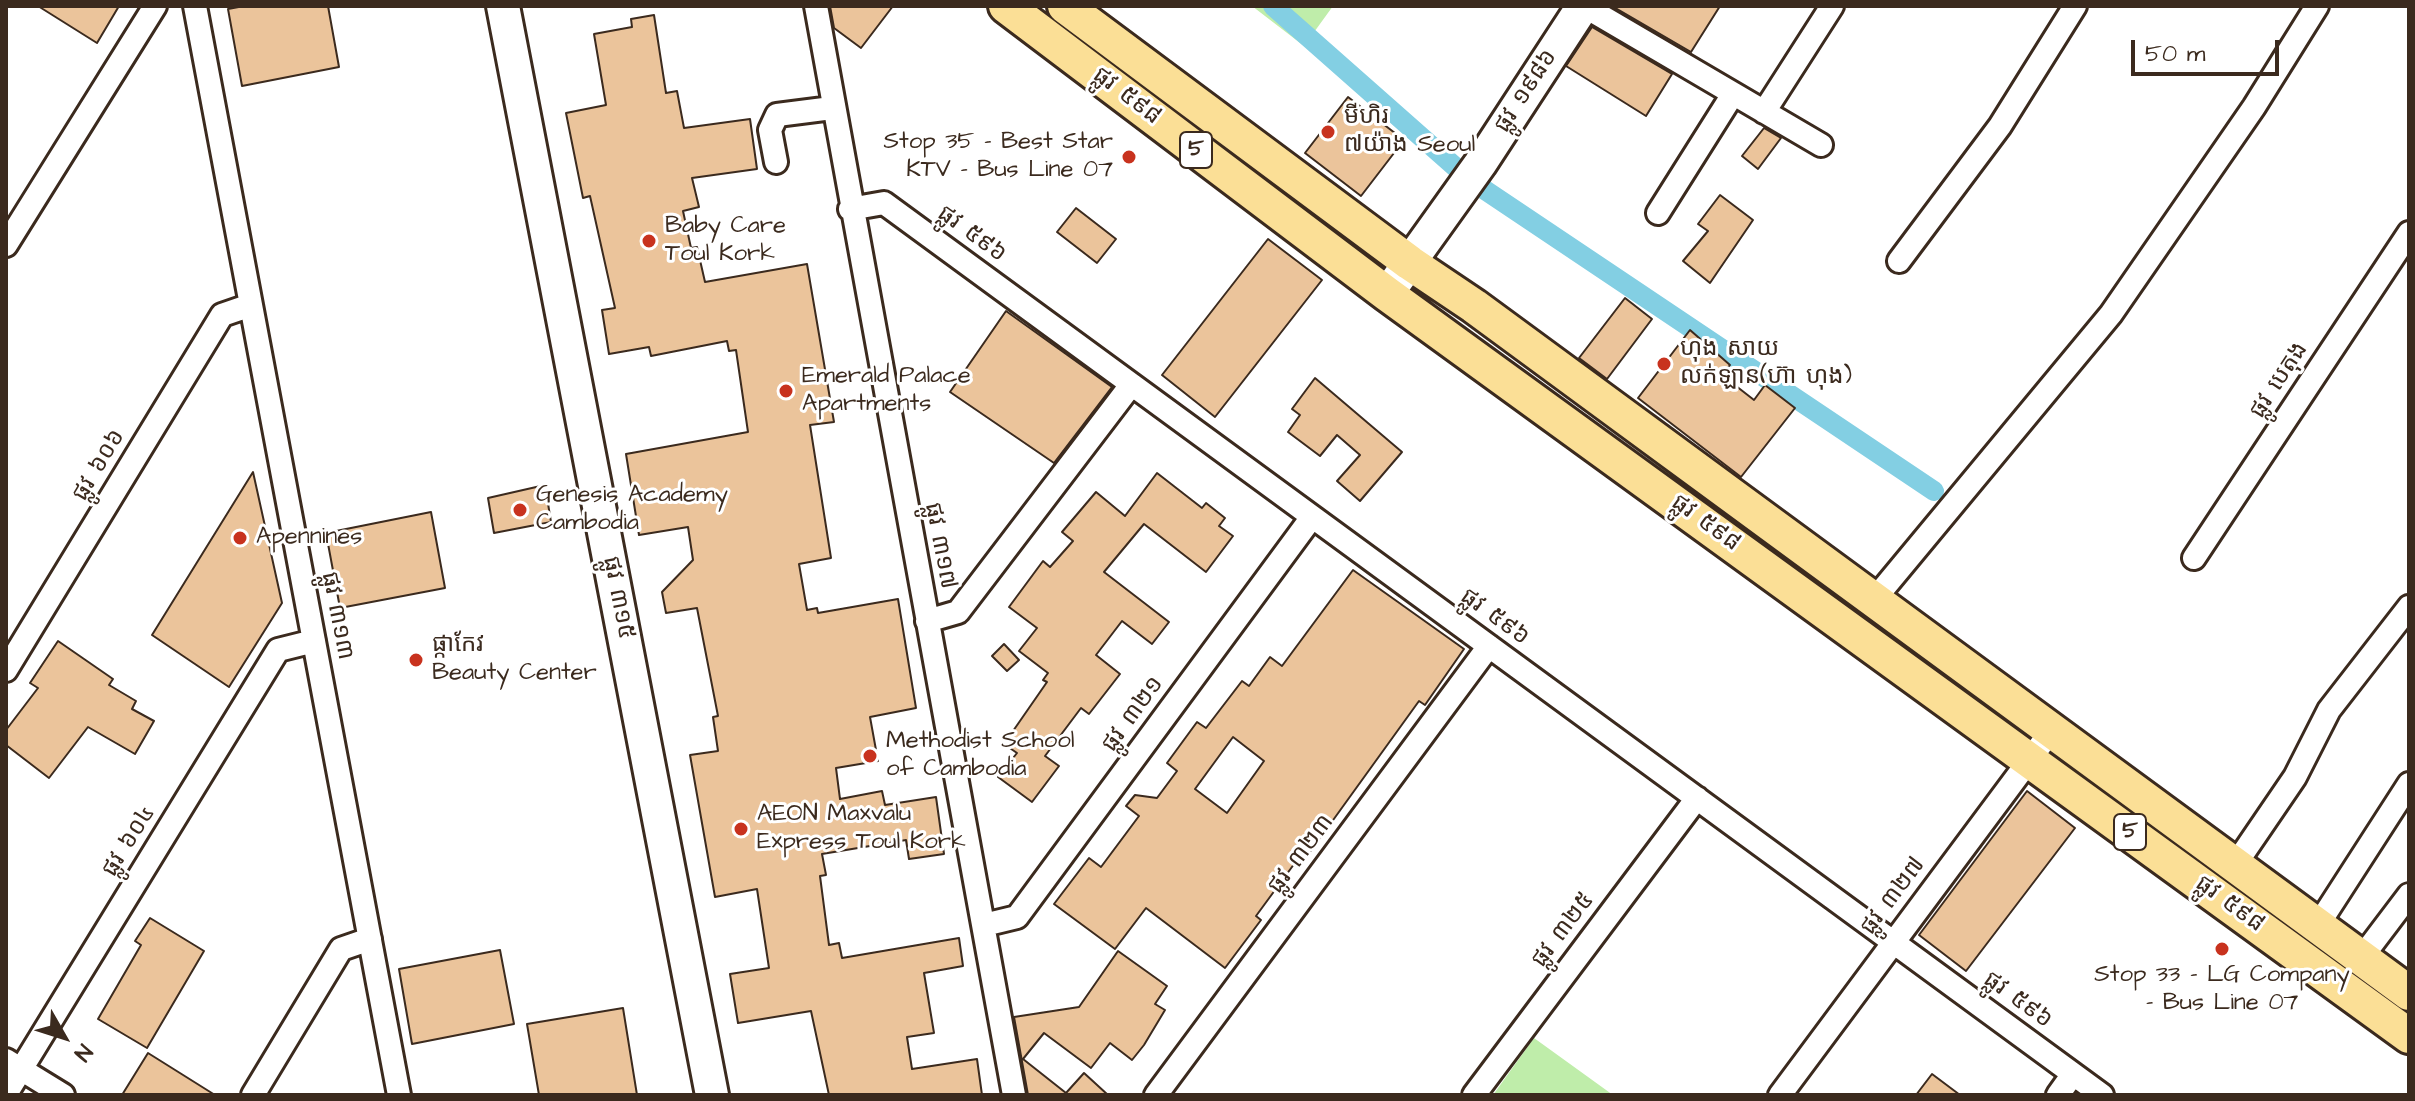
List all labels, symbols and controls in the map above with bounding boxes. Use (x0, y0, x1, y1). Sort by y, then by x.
scale bar (2135, 24, 2283, 74)
text: 50 m (2145, 37, 2205, 71)
street label: ផ្លូវ ១៩៨៦ (1489, 45, 1565, 139)
street label: ផ្លូវ ៥៩៨ (1086, 62, 1166, 132)
place label: មីហិរ ៧យ៉ាង Seoul (1344, 104, 1475, 160)
marker: មីហិរ ៧យ៉ាង Seoul (1319, 123, 1337, 141)
place label: Stop 35 - Best Star KTV - Bus Line 07 (884, 129, 1113, 185)
road number: 5 (1180, 132, 1212, 168)
marker: Stop 35 - Best Star KTV - Bus Line 07 (1120, 148, 1138, 166)
street label: ផ្លូវ ៥៩៦ (931, 200, 1011, 270)
place label: Baby Care Toul Kork (665, 213, 786, 269)
marker: Baby Care Toul Kork (640, 232, 658, 250)
place label: ហុង សាយ លក់ឡាន(ហ៊ា ហុង) (1680, 336, 1852, 392)
street label: ផ្លូវ បេតុង (2245, 337, 2315, 425)
marker: ហុង សាយ លក់ឡាន(ហ៊ា ហុង) (1655, 355, 1673, 373)
place label: Emerald Palace Apartments (802, 363, 971, 419)
marker: Emerald Palace Apartments (777, 382, 795, 400)
street label: ផ្លូវ ៦០៦ (67, 425, 133, 507)
place label: Genesis Academy Cambodia (536, 482, 728, 538)
street label: ផ្លូវ ៥៩៨ (1665, 489, 1745, 559)
street label: ផ្លូវ ៣១៧ (917, 500, 961, 592)
marker: Genesis Academy Cambodia (511, 501, 529, 519)
place label: Apennines (256, 524, 362, 552)
marker: Apennines (231, 529, 249, 547)
street label: ផ្លូវ ៣១៥ (595, 554, 639, 642)
street label: ផ្លូវ ៣១៣ (313, 569, 359, 663)
street label: ផ្លូវ ៥៩៦ (1454, 583, 1534, 653)
place label: ផ្កាកែវ Beauty Center (432, 632, 597, 688)
marker: ផ្កាកែវ Beauty Center (407, 651, 425, 669)
street label: ផ្លូវ ៣២១ (1097, 671, 1171, 759)
place label: Methodist School of Cambodia (886, 728, 1074, 784)
marker: Methodist School of Cambodia (861, 747, 879, 765)
street label: ផ្លូវ ៦០៤ (97, 801, 163, 883)
place label: AEON Maxvalu Express Toul Kork (757, 801, 966, 857)
street label: ផ្លូវ ៣២៣ (1263, 810, 1341, 900)
road number: 5 (2114, 814, 2146, 850)
marker: AEON Maxvalu Express Toul Kork (732, 820, 750, 838)
street label: ផ្លូវ ៣២៧ (1855, 852, 1933, 942)
street label: ផ្លូវ ៥៩៨ (2189, 870, 2269, 940)
street label: ផ្លូវ ៣២៥ (1526, 888, 1602, 974)
marker: Stop 33 - LG Company - Bus Line 07 (2213, 940, 2231, 958)
place label: Stop 33 - LG Company - Bus Line 07 (2094, 962, 2350, 1018)
street label: ផ្លូវ ៥៩៦ (1977, 966, 2057, 1036)
north arrow (24, 997, 104, 1077)
text: N (67, 1037, 99, 1068)

